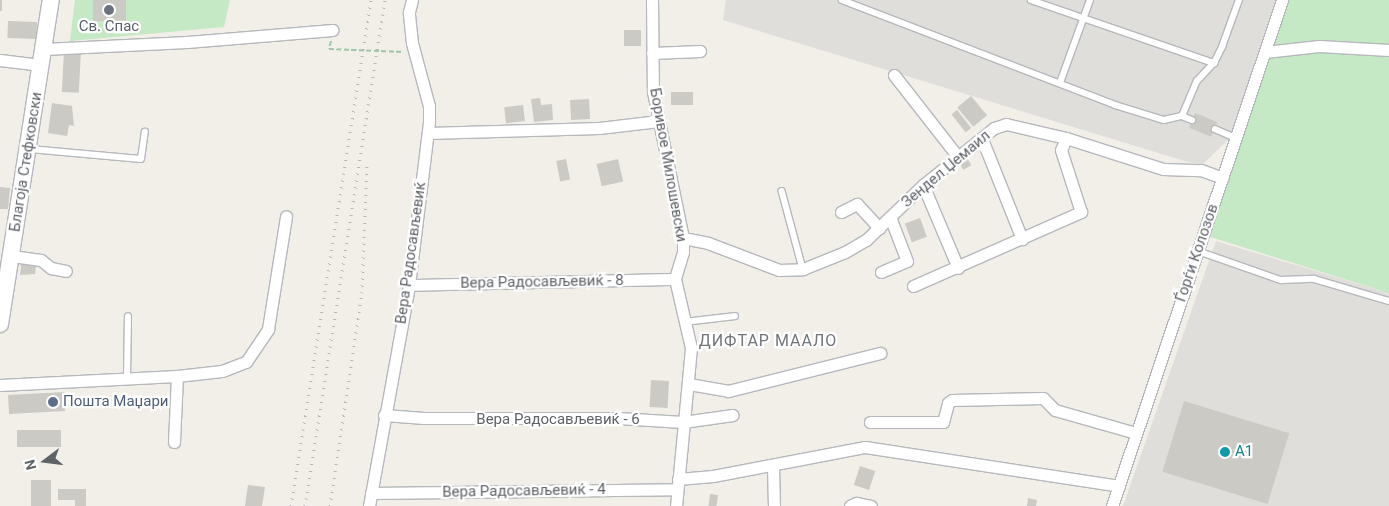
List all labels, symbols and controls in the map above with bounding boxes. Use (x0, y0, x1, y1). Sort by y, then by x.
marker: Св. Спас (103, 4, 115, 16)
place label: Св. Спас (79, 18, 139, 36)
street label: Боривое Милошевски (646, 87, 690, 243)
street label: Благоја Стефковски (6, 91, 46, 233)
street label: Зендел Џемаил (898, 127, 994, 211)
street label: Вера Радосављевиќ (392, 181, 430, 325)
street label: Ѓорѓи Колозов (1172, 202, 1222, 304)
street label: Вера Радосављевиќ - 8 (460, 272, 624, 292)
district label: ДИФТАР МААЛО (697, 331, 839, 351)
place label: Пошта Маџари (63, 393, 169, 411)
marker: Пошта Маџари (47, 396, 59, 408)
street label: Вера Радосављевиќ - 6 (476, 411, 640, 429)
north arrow (20, 436, 70, 486)
place label: А1 (1235, 443, 1253, 461)
marker: А1 (1219, 446, 1231, 458)
text: N (22, 458, 40, 472)
street label: Вера Радосављевиќ - 4 (442, 481, 606, 501)

